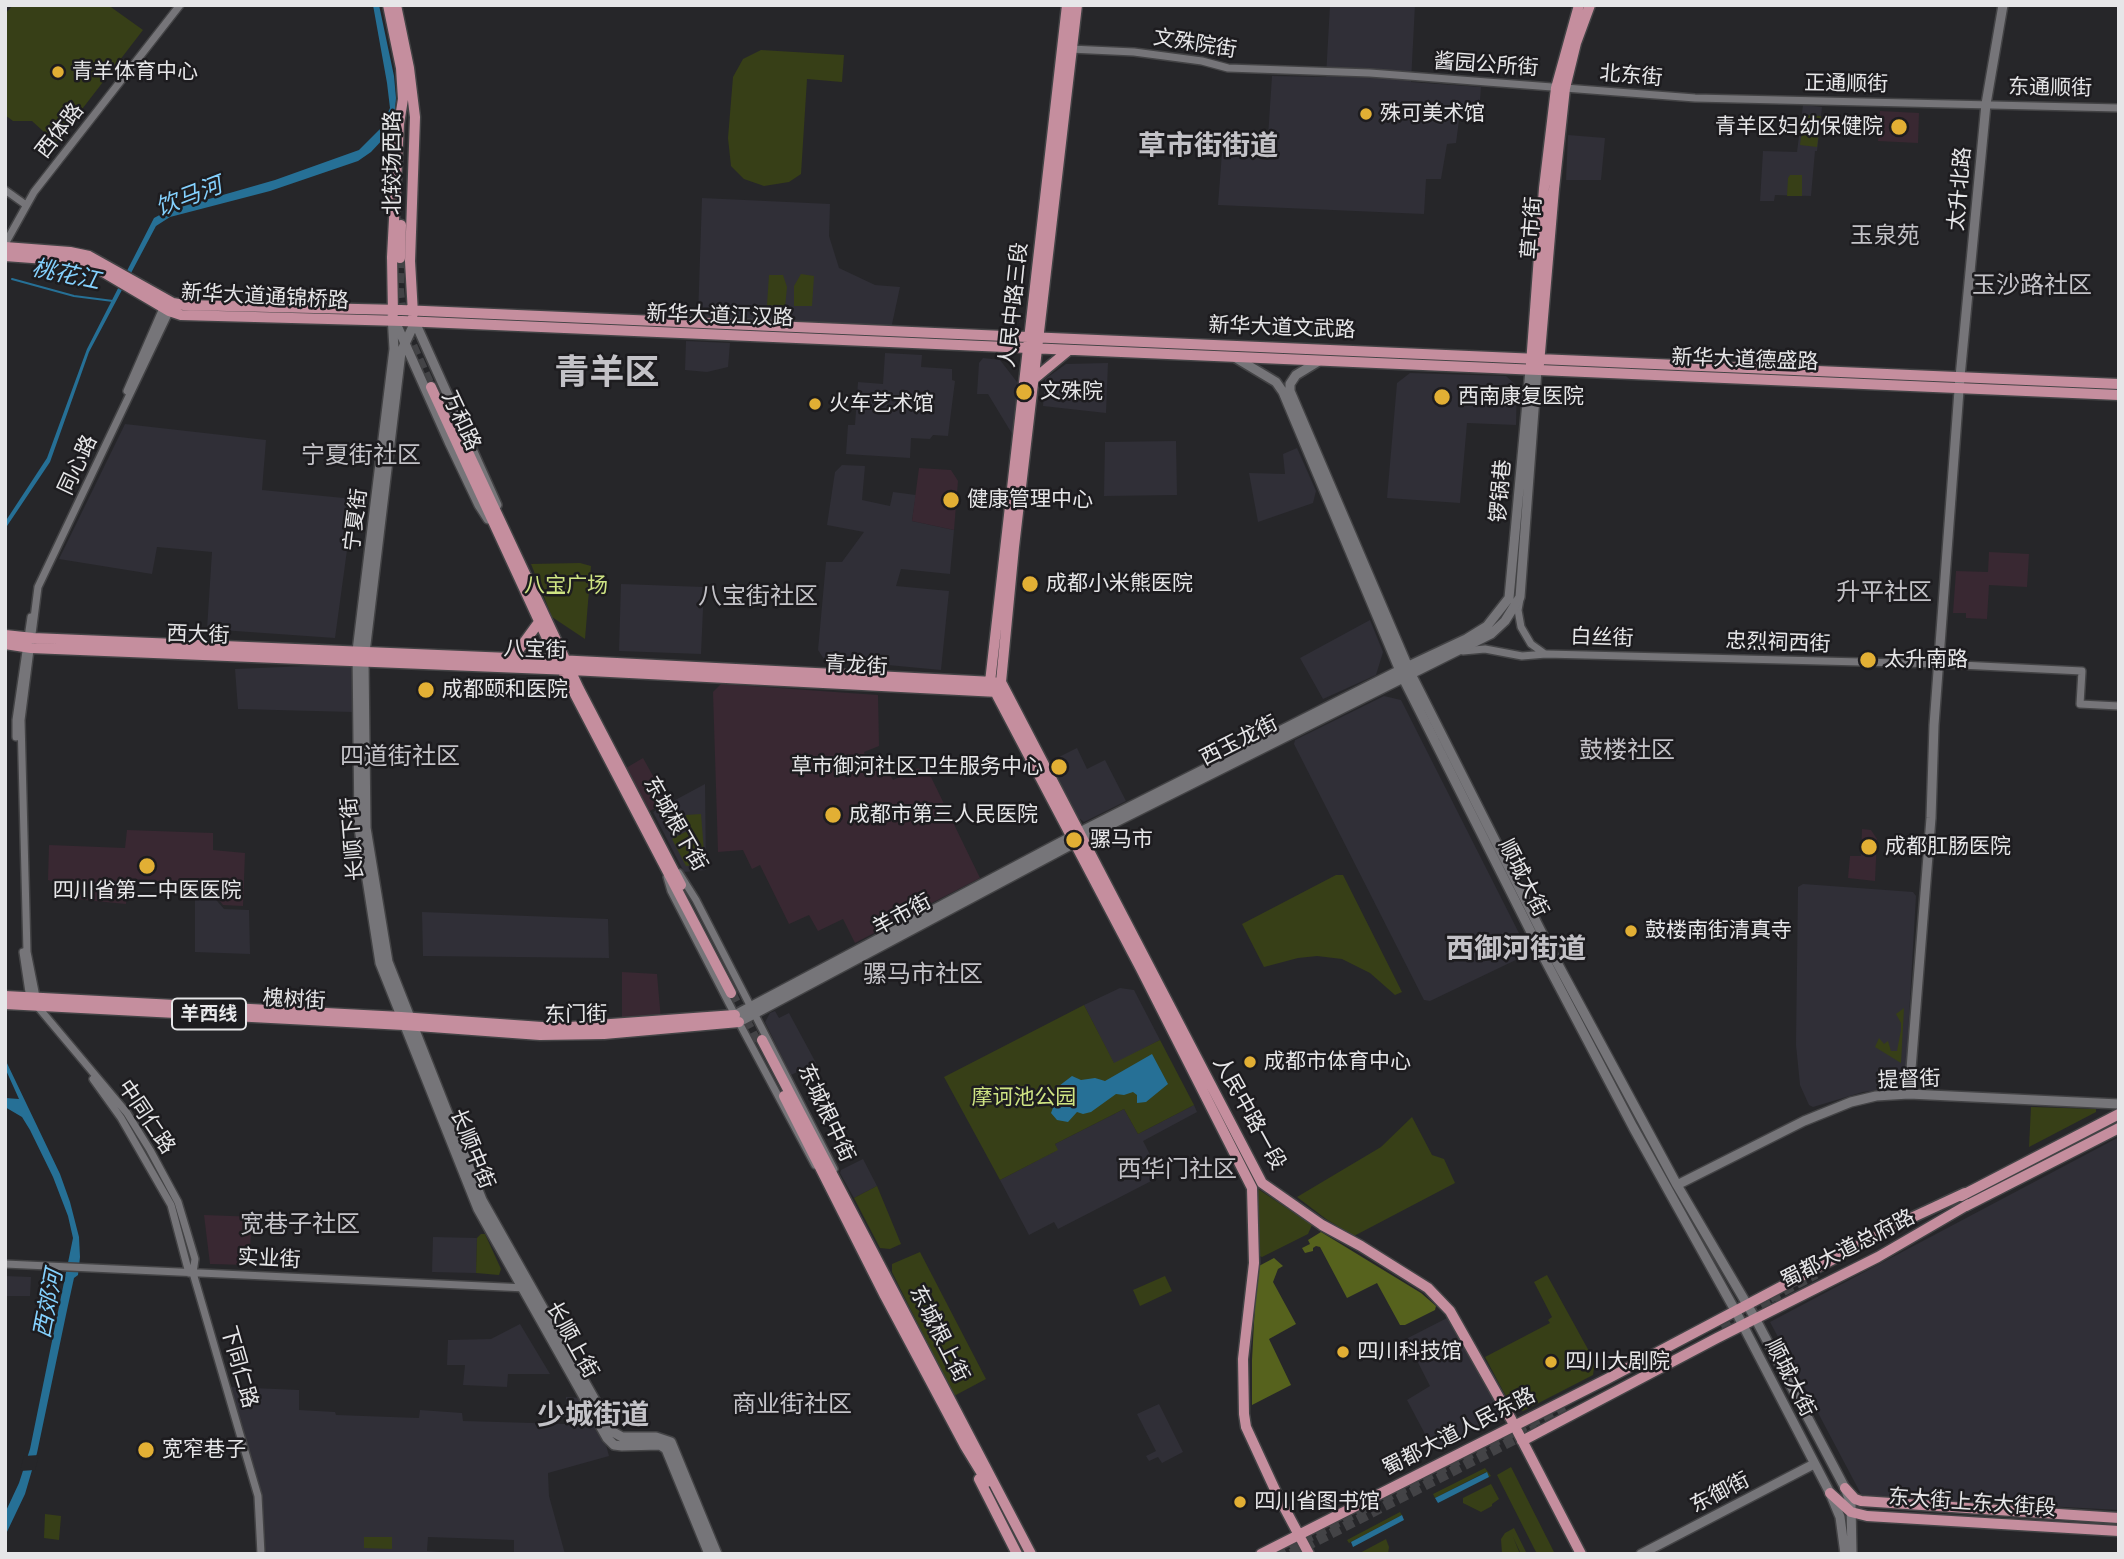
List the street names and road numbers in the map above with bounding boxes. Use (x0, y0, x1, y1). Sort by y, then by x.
street label: 文殊院街 (1152, 25, 1238, 63)
street label: 酱园公所街 (1433, 49, 1539, 81)
street label: 北东街 (1599, 61, 1663, 91)
street label: 正通顺街 (1804, 71, 1888, 97)
street label: 东通顺街 (2008, 75, 2092, 101)
street label: 西体路 (31, 98, 89, 164)
street label: 北较场西路 (380, 111, 406, 215)
street label: 太升北路 (1944, 146, 1976, 232)
street label: 草市街 (1517, 196, 1547, 260)
street label: 人民中路三段 (995, 241, 1033, 369)
street label: 新华大道通锦桥路 (180, 280, 350, 314)
street label: 新华大道江汉路 (646, 301, 794, 331)
street label: 新华大道文武路 (1208, 313, 1356, 343)
street label: 新华大道德盛路 (1671, 345, 1819, 375)
street label: 万和路 (436, 387, 486, 455)
street label: 同心路 (53, 431, 103, 499)
street label: 锣锅巷 (1486, 459, 1516, 523)
street label: 宁夏街 (340, 487, 372, 553)
street label: 西大街 (166, 621, 230, 649)
street label: 白丝街 (1570, 624, 1634, 652)
street label: 忠烈祠西街 (1725, 629, 1831, 657)
street label: 八宝街 (503, 636, 567, 664)
street label: 青龙街 (824, 652, 888, 680)
street label: 西玉龙街 (1196, 711, 1282, 771)
street label: 东城根下街 (638, 772, 712, 876)
street label: 长顺下街 (337, 796, 369, 882)
street label: 顺城大街 (1493, 835, 1553, 921)
street label: 羊市街 (868, 889, 936, 941)
street label: 槐树街 (262, 986, 326, 1014)
road number: 羊西线 (172, 998, 246, 1030)
street label: 东门街 (544, 1002, 608, 1028)
street label: 人民中路一段 (1207, 1052, 1291, 1174)
street label: 东城根中街 (792, 1060, 860, 1166)
street label: 提督街 (1877, 1066, 1941, 1094)
street label: 中同仁路 (112, 1075, 180, 1159)
street label: 长顺中街 (445, 1105, 499, 1193)
street label: 蜀都大道总府路 (1777, 1204, 1919, 1294)
street label: 实业街 (237, 1245, 301, 1273)
street label: 东城根上街 (904, 1282, 974, 1386)
street label: 长顺上街 (541, 1297, 603, 1383)
street label: 下同仁路 (215, 1323, 263, 1411)
street label: 顺城大街 (1760, 1335, 1820, 1421)
street label: 蜀都大道人民东路 (1378, 1383, 1540, 1481)
street label: 东御街 (1686, 1467, 1754, 1519)
street label: 东大街上东大街段 (1887, 1485, 2057, 1521)

